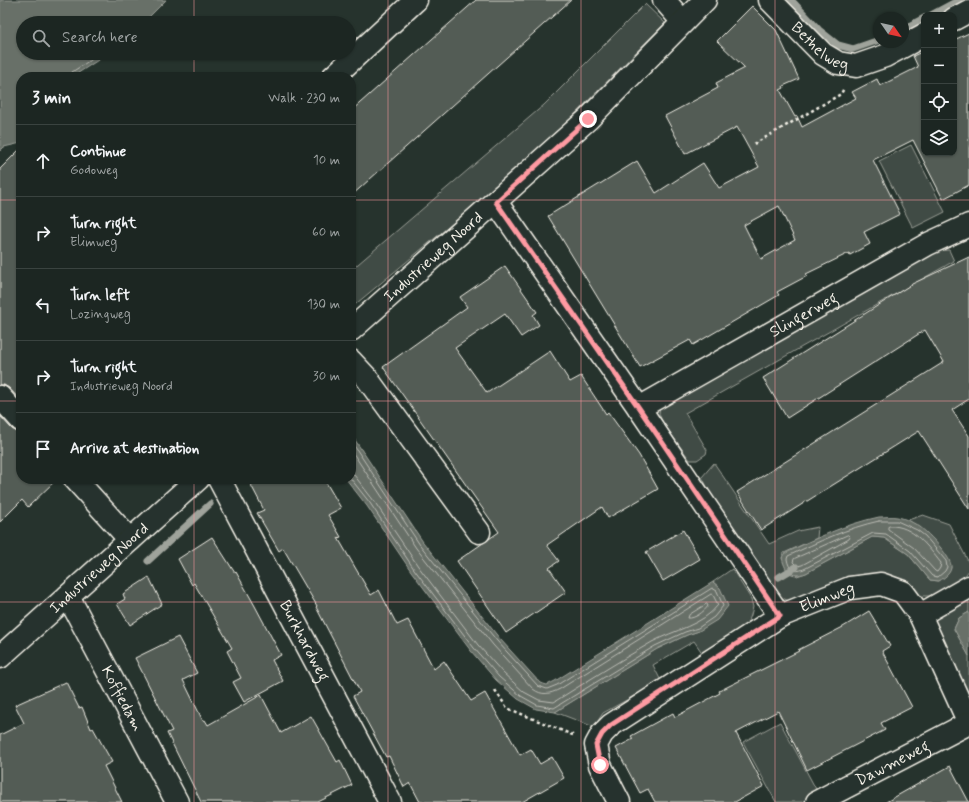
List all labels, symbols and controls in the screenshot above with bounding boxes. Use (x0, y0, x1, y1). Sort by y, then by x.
north arrow (873, 12, 909, 48)
map controls (921, 12, 957, 156)
button: + (921, 12, 957, 48)
search box (16, 16, 356, 60)
street label: Bethelweg (787, 17, 850, 76)
icon: search (30, 27, 52, 49)
text: Search here (62, 28, 138, 48)
button: − (921, 48, 957, 84)
button: locate (921, 84, 957, 120)
text: 3 min (32, 87, 71, 109)
text: Walk · 230 m (268, 90, 340, 107)
route end (579, 110, 597, 128)
button: layers (921, 120, 957, 156)
text: Continue (70, 142, 126, 162)
icon: ahead (32, 150, 54, 172)
text: 10 m (313, 152, 340, 169)
text: Godoweg (70, 162, 118, 179)
street label: Industrieweg Noord (379, 207, 487, 307)
text: Turn right (70, 214, 137, 234)
icon: right (32, 222, 54, 244)
text: 60 m (312, 224, 340, 241)
text: Elimweg (70, 234, 117, 251)
text: Turn left (70, 286, 130, 306)
street label: Slingerweg (766, 287, 842, 342)
icon: left (32, 294, 54, 316)
text: 130 m (307, 296, 340, 313)
text: Lozingweg (70, 306, 131, 323)
text: Turn right (70, 358, 137, 378)
icon: right (32, 366, 54, 388)
text: 30 m (313, 368, 340, 385)
text: Industrieweg Noord (70, 378, 173, 395)
icon: arrive (32, 438, 54, 460)
text: Arrive at destination (70, 439, 199, 459)
street label: Industrieweg Noord (45, 518, 153, 618)
street label: Elimweg (796, 577, 856, 618)
street label: Burkhardweg (275, 597, 335, 685)
street label: Koffiedam (96, 662, 148, 735)
street label: Dawmeweg (852, 735, 933, 791)
route start (591, 756, 609, 774)

